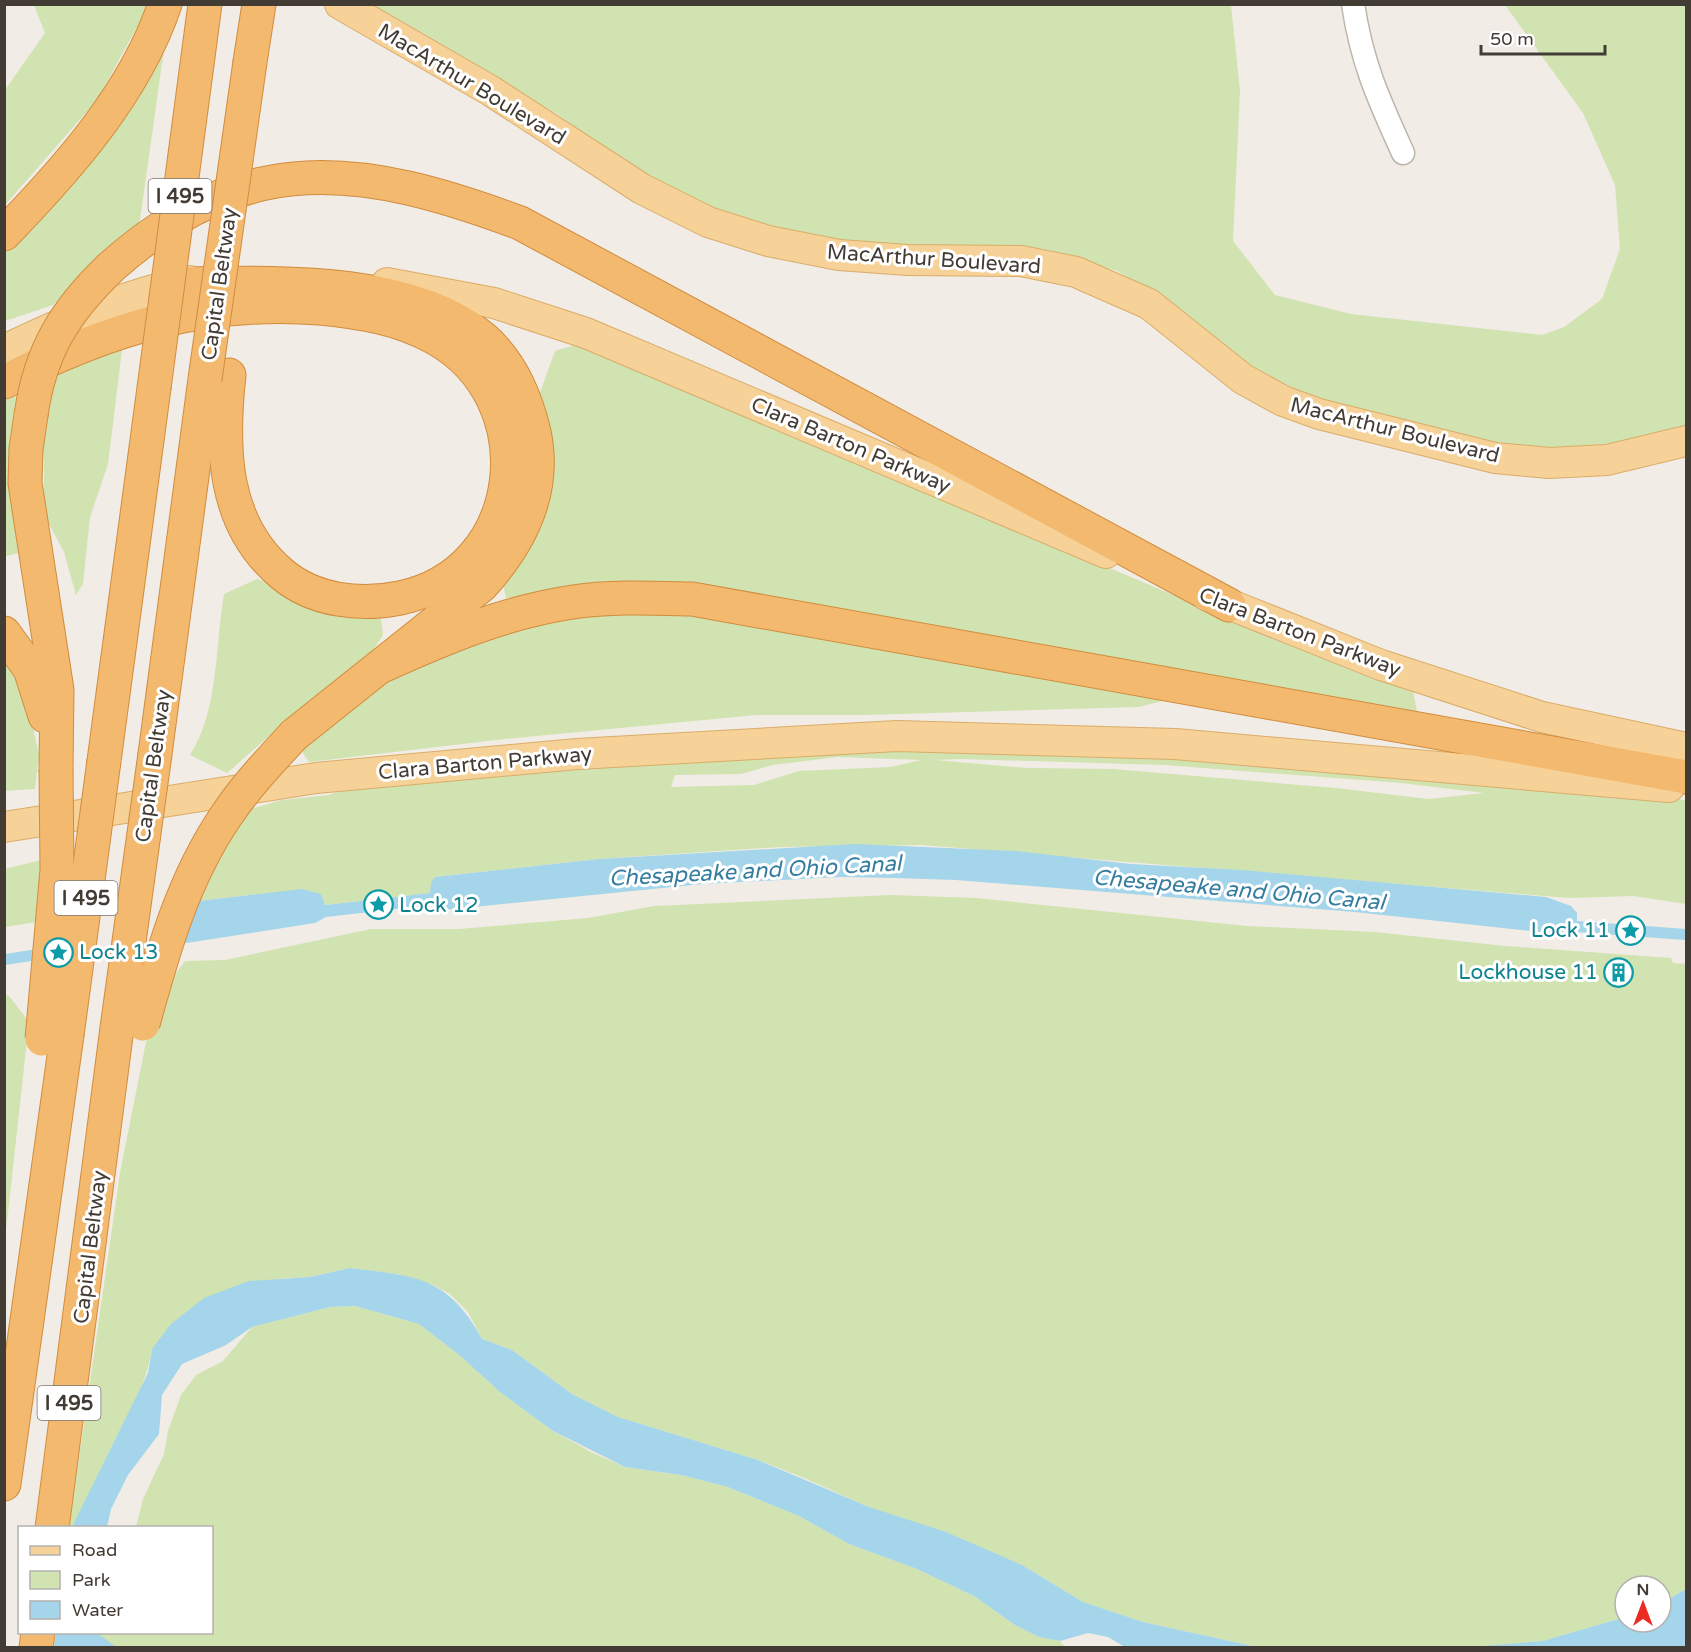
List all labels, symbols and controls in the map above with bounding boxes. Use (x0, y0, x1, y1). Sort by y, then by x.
street label: MacArthur Boulevard (373, 18, 570, 150)
scale bar (1481, 18, 1606, 56)
text: 50 m (1490, 28, 1534, 50)
road number: I 495 (148, 179, 212, 213)
street label: Capital Beltway (196, 206, 243, 362)
street label: MacArthur Boulevard (826, 240, 1042, 279)
street label: Clara Barton Parkway (747, 392, 954, 499)
street label: MacArthur Boulevard (1288, 392, 1502, 469)
street label: Clara Barton Parkway (1195, 582, 1404, 683)
street label: Capital Beltway (130, 688, 177, 844)
street label: Clara Barton Parkway (377, 742, 593, 785)
water label: Chesapeake and Ohio Canal (608, 850, 904, 892)
water label: Chesapeake and Ohio Canal (1092, 864, 1388, 916)
road number: I 495 (54, 881, 118, 915)
place icon: Lock 12 (362, 889, 394, 921)
place label: Lock 12 (399, 893, 478, 918)
place icon: Lock 11 (1615, 914, 1647, 946)
place label: Lock 11 (1531, 918, 1610, 943)
place icon: Lock 13 (42, 936, 74, 968)
place label: Lock 13 (79, 940, 158, 965)
building icon: Lockhouse 11 (1603, 956, 1635, 988)
place label: Lockhouse 11 (1458, 960, 1598, 985)
street label: Capital Beltway (69, 1169, 112, 1325)
road number: I 495 (38, 1386, 100, 1420)
legend (18, 1526, 213, 1634)
text: Road (72, 1539, 117, 1561)
text: Park (72, 1569, 111, 1591)
north arrow (1613, 1574, 1673, 1634)
text: N (1637, 1580, 1649, 1600)
text: Water (72, 1599, 123, 1621)

